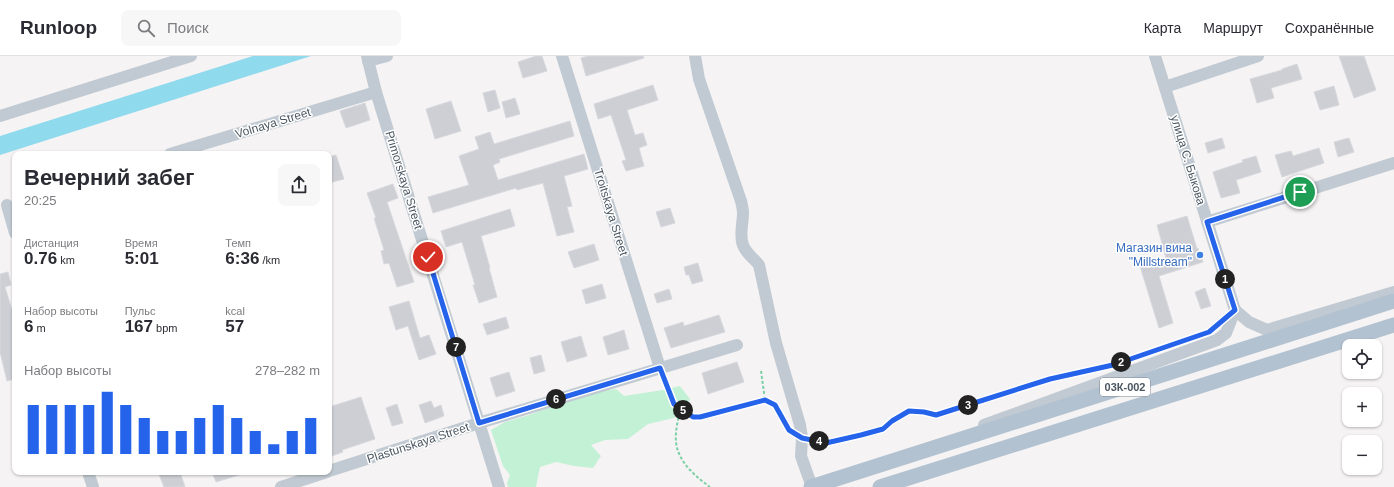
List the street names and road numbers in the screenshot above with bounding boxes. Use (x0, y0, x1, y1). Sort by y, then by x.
street label: Volnaya Street (234, 105, 313, 141)
street label: улица С. Быкова (1168, 113, 1208, 207)
street label: Primorskaya Street (382, 129, 426, 231)
street label: Troitskaya Street (591, 167, 631, 258)
road number: 03К-002 (1100, 378, 1150, 396)
street label: Plastunskaya Street (365, 420, 472, 466)

